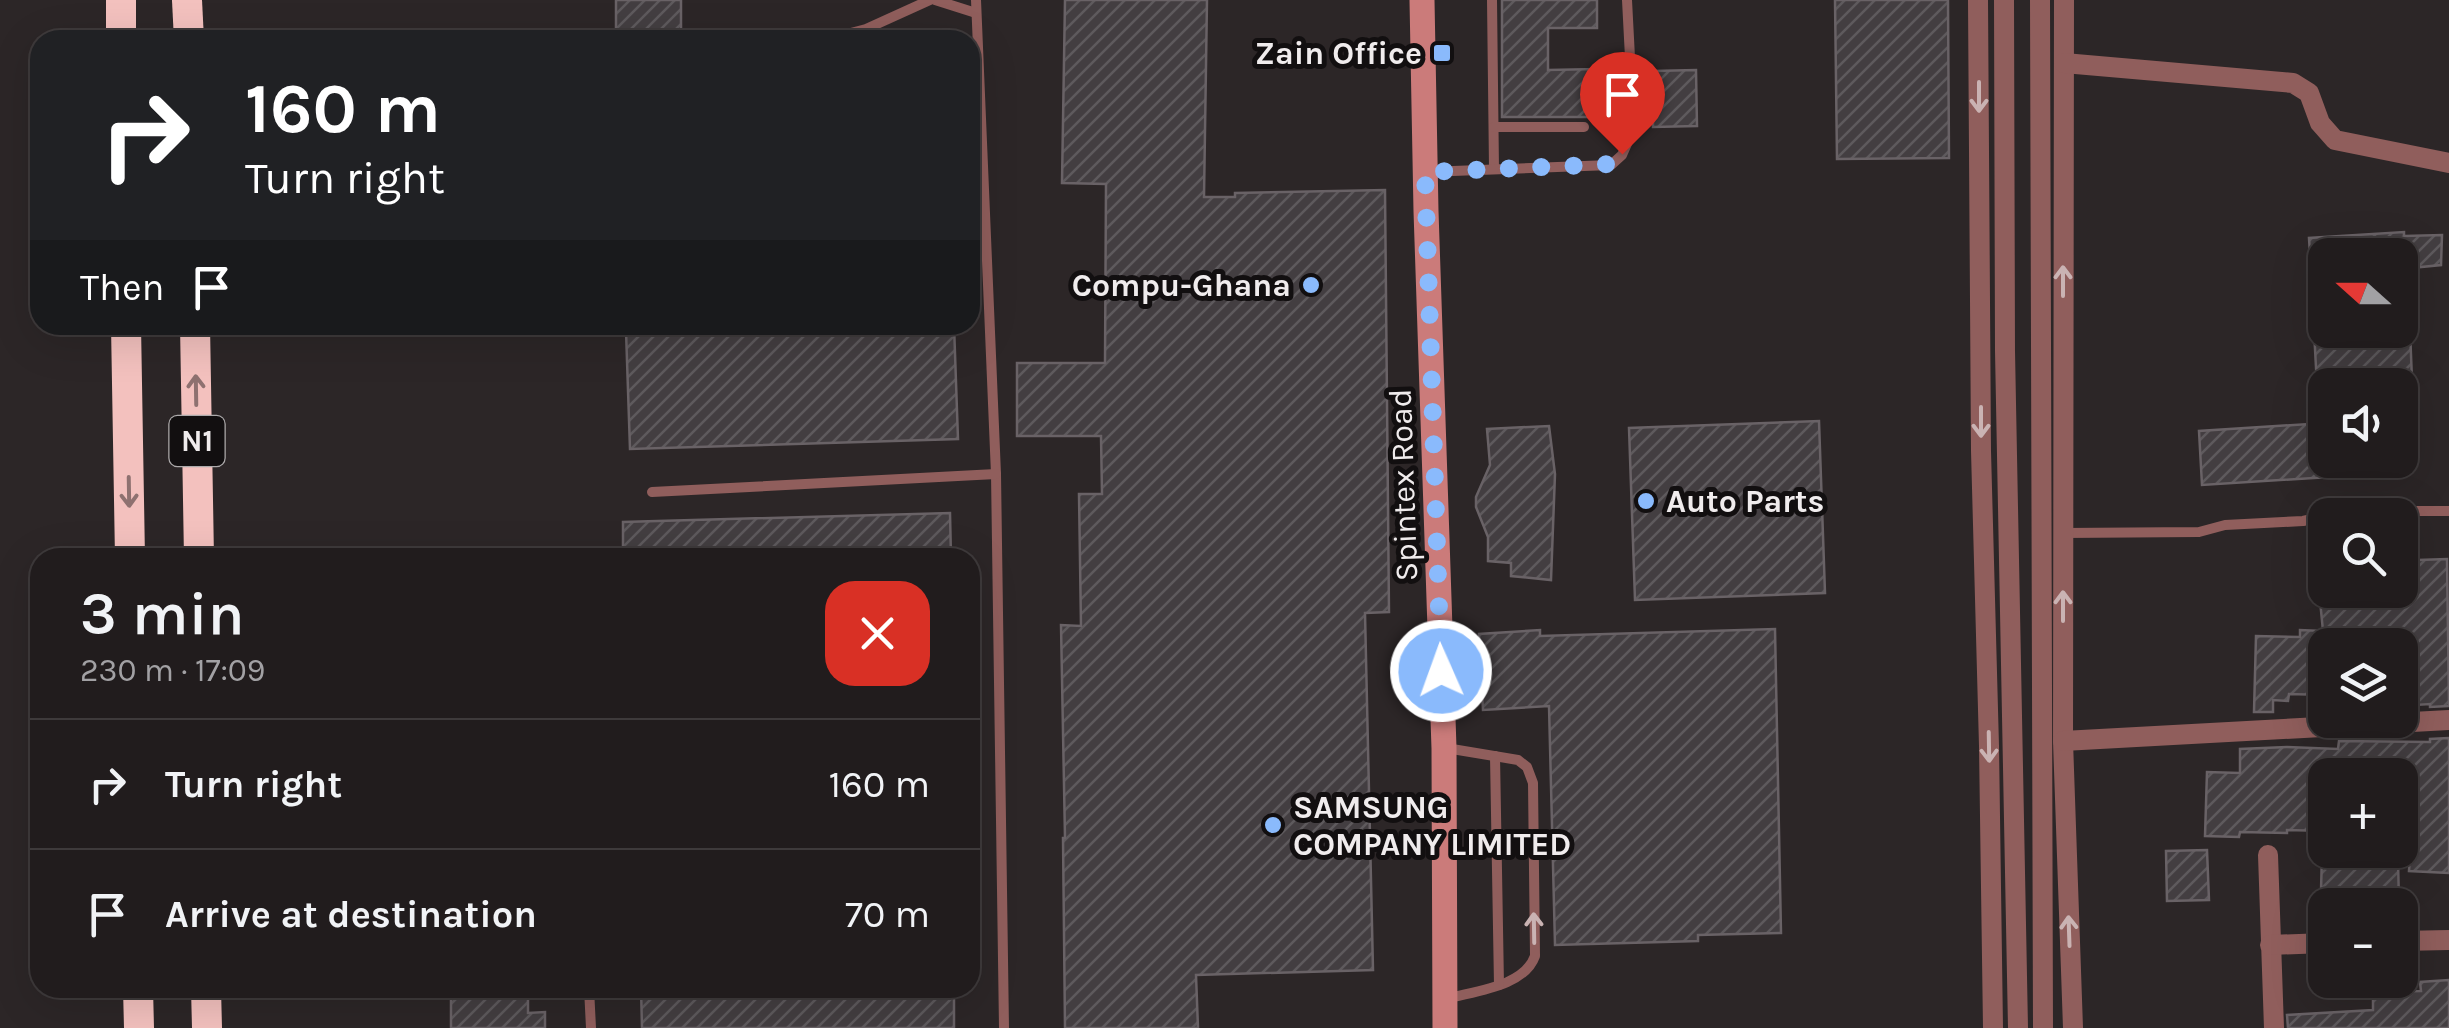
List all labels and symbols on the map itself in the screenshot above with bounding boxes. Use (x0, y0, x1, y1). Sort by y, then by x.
place label: Zain Office (1255, 35, 1422, 72)
marker: Zain Office (1431, 42, 1453, 64)
pin (1580, 52, 1665, 155)
one-way arrow (1970, 80, 1988, 113)
north arrow (2308, 238, 2418, 348)
one-way arrow (2054, 265, 2072, 298)
place label: Compu-Ghana (1072, 267, 1291, 304)
marker: Compu-Ghana (1300, 274, 1322, 296)
one-way arrow (187, 375, 206, 407)
street label: Spintex Road (1382, 388, 1425, 582)
one-way arrow (1972, 406, 1990, 438)
road number: N1 (170, 416, 224, 466)
one-way arrow (119, 476, 138, 508)
place label: Auto Parts (1666, 483, 1824, 520)
marker: Auto Parts (1635, 490, 1657, 512)
one-way arrow (2054, 590, 2072, 622)
position arrow (1389, 619, 1493, 723)
one-way arrow (1980, 731, 1999, 763)
place label: SAMSUNG COMPANY LIMITED (1293, 789, 1571, 863)
marker: SAMSUNG COMPANY LIMITED (1262, 814, 1284, 836)
one-way arrow (1525, 912, 1544, 944)
one-way arrow (2060, 915, 2079, 947)

